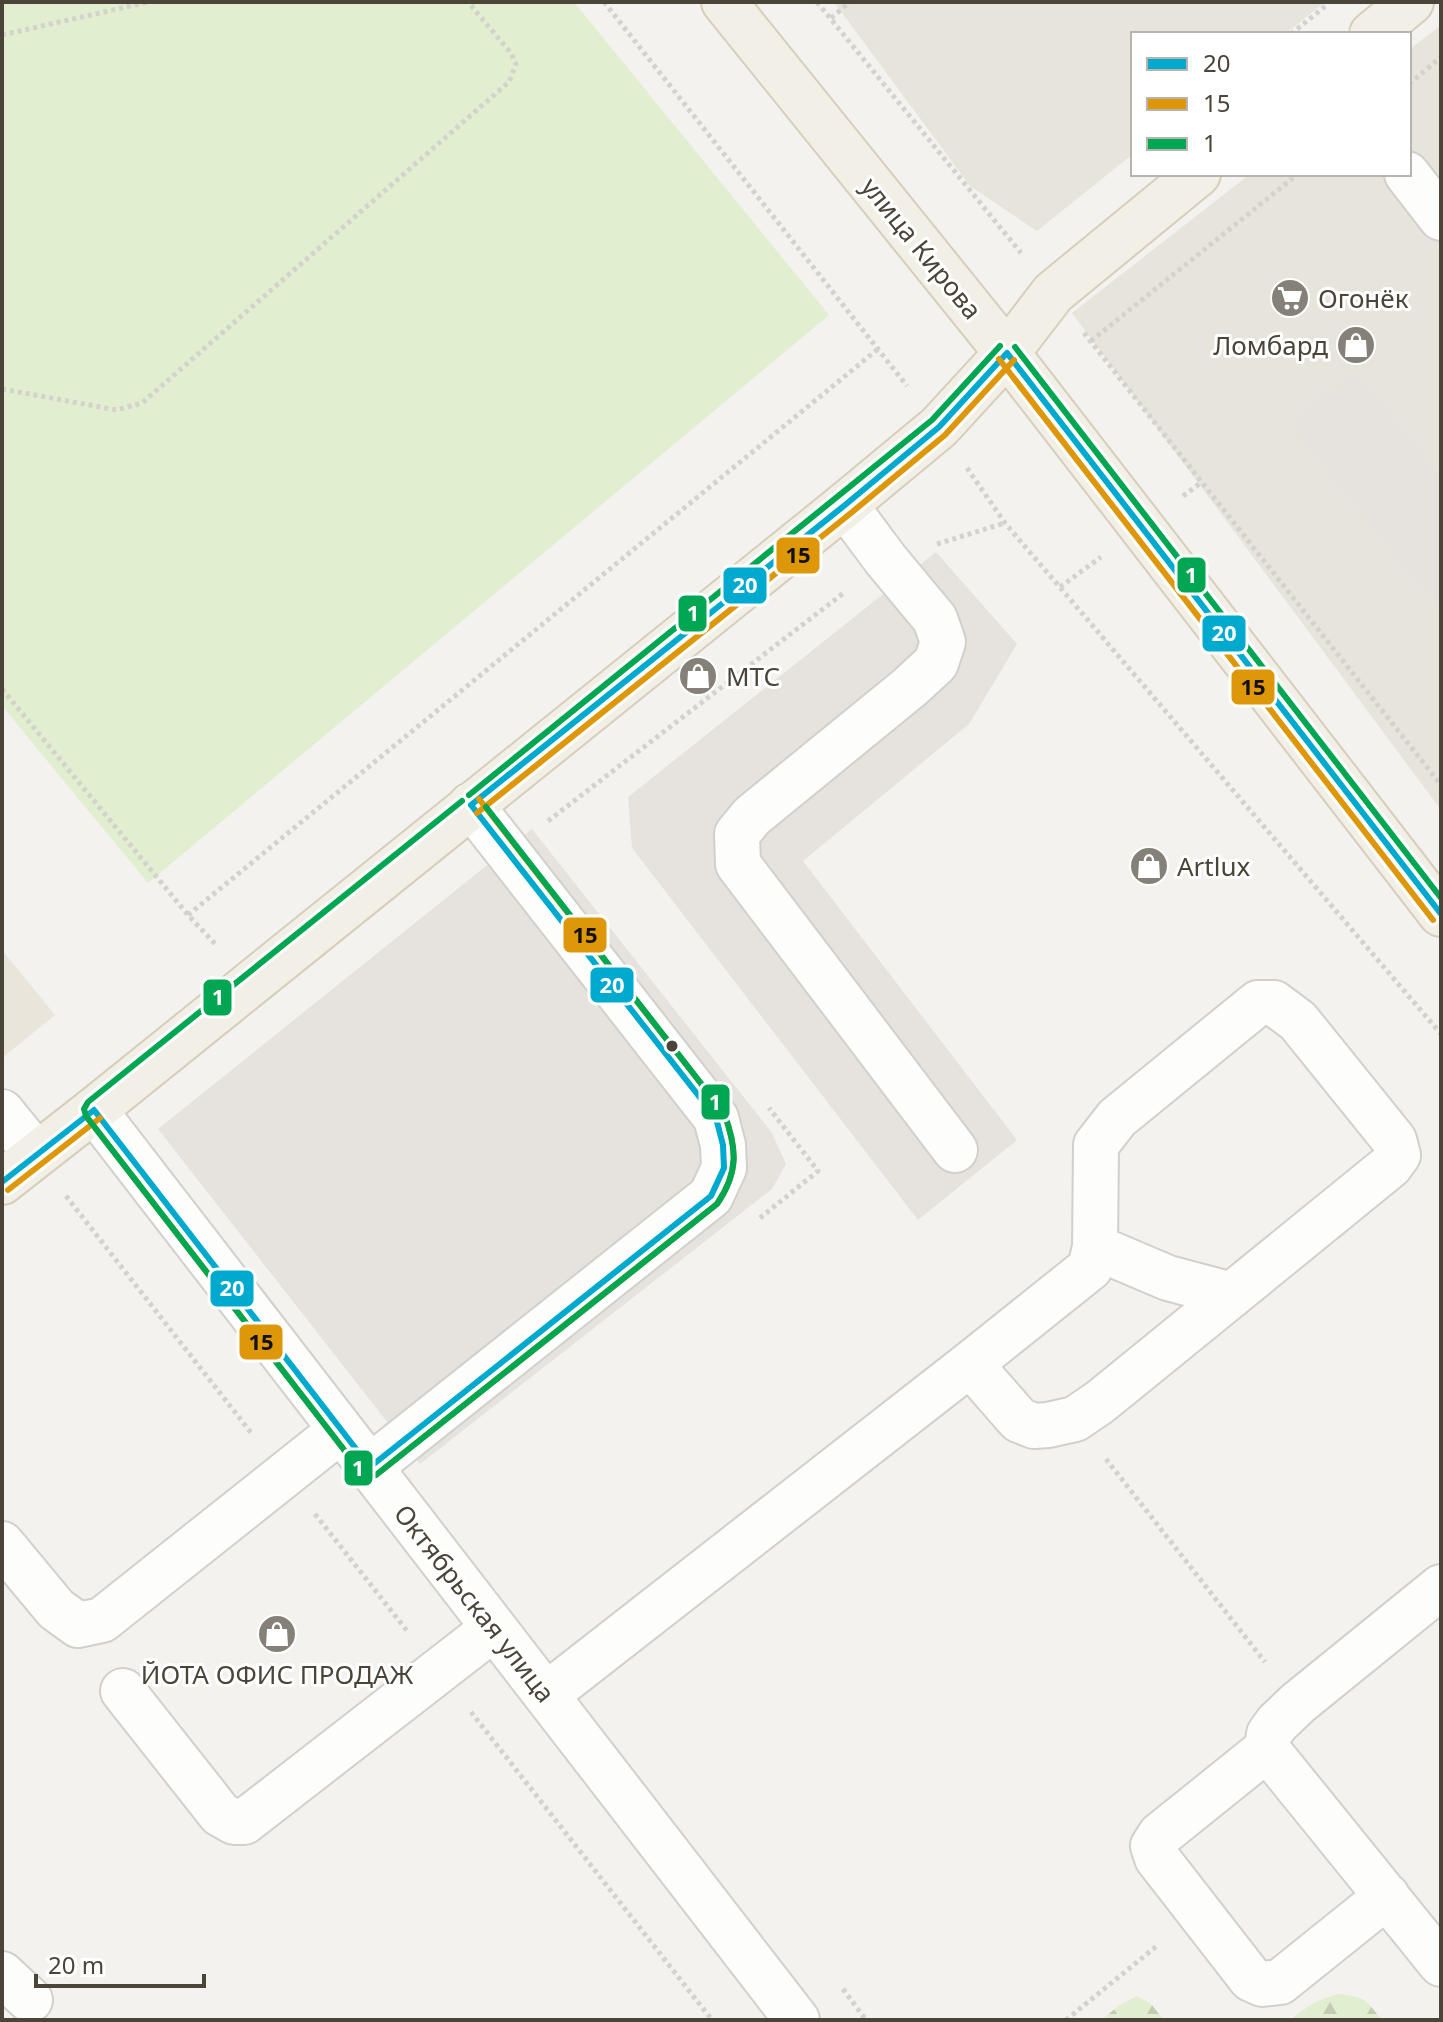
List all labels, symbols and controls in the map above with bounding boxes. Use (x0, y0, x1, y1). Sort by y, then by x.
legend (1131, 32, 1411, 176)
text: 20 (1203, 46, 1230, 79)
text: 15 (1203, 86, 1230, 119)
text: 1 (1203, 126, 1217, 159)
street label: улица Кирова (853, 169, 991, 327)
supermarket icon: Огонёк (1269, 277, 1311, 319)
place label: Огонёк (1318, 280, 1409, 316)
shop icon: Ломбард (1335, 324, 1377, 366)
place label: Ломбард (1213, 327, 1328, 363)
line badge: 15 (775, 536, 821, 575)
text: 15 (785, 539, 811, 569)
line badge: 1 (1176, 556, 1207, 594)
text: 1 (1185, 559, 1197, 589)
line badge: 20 (722, 566, 768, 605)
text: 20 (732, 569, 758, 599)
line badge: 1 (677, 594, 708, 633)
text: 1 (687, 597, 699, 627)
line badge: 20 (1201, 614, 1247, 653)
text: 20 (1211, 617, 1237, 647)
shop icon: МТС (677, 655, 719, 697)
place label: МТС (726, 658, 780, 694)
line badge: 15 (1230, 668, 1276, 706)
text: 15 (1240, 671, 1266, 701)
shop icon: Artlux (1128, 845, 1170, 887)
place label: Artlux (1177, 848, 1251, 884)
line badge: 15 (562, 916, 608, 954)
text: 15 (572, 919, 598, 949)
line badge: 20 (589, 966, 635, 1004)
text: 20 (599, 969, 625, 999)
line badge: 1 (202, 978, 233, 1017)
text: 1 (212, 981, 224, 1011)
unlabelled marker (664, 1038, 680, 1054)
line badge: 1 (700, 1083, 731, 1121)
text: 1 (709, 1086, 721, 1116)
line badge: 20 (209, 1269, 255, 1308)
text: 20 (219, 1272, 245, 1302)
line badge: 15 (238, 1323, 284, 1361)
text: 15 (248, 1326, 274, 1356)
line badge: 1 (343, 1449, 374, 1487)
text: 1 (352, 1452, 364, 1482)
street label: Октябрьская улица (386, 1496, 564, 1710)
shop icon: ЙОТА ОФИС ПРОДАЖ (256, 1613, 298, 1655)
place label: ЙОТА ОФИС ПРОДАЖ (141, 1656, 414, 1692)
scale bar (36, 1938, 204, 1988)
text: 20 m (48, 1948, 104, 1981)

